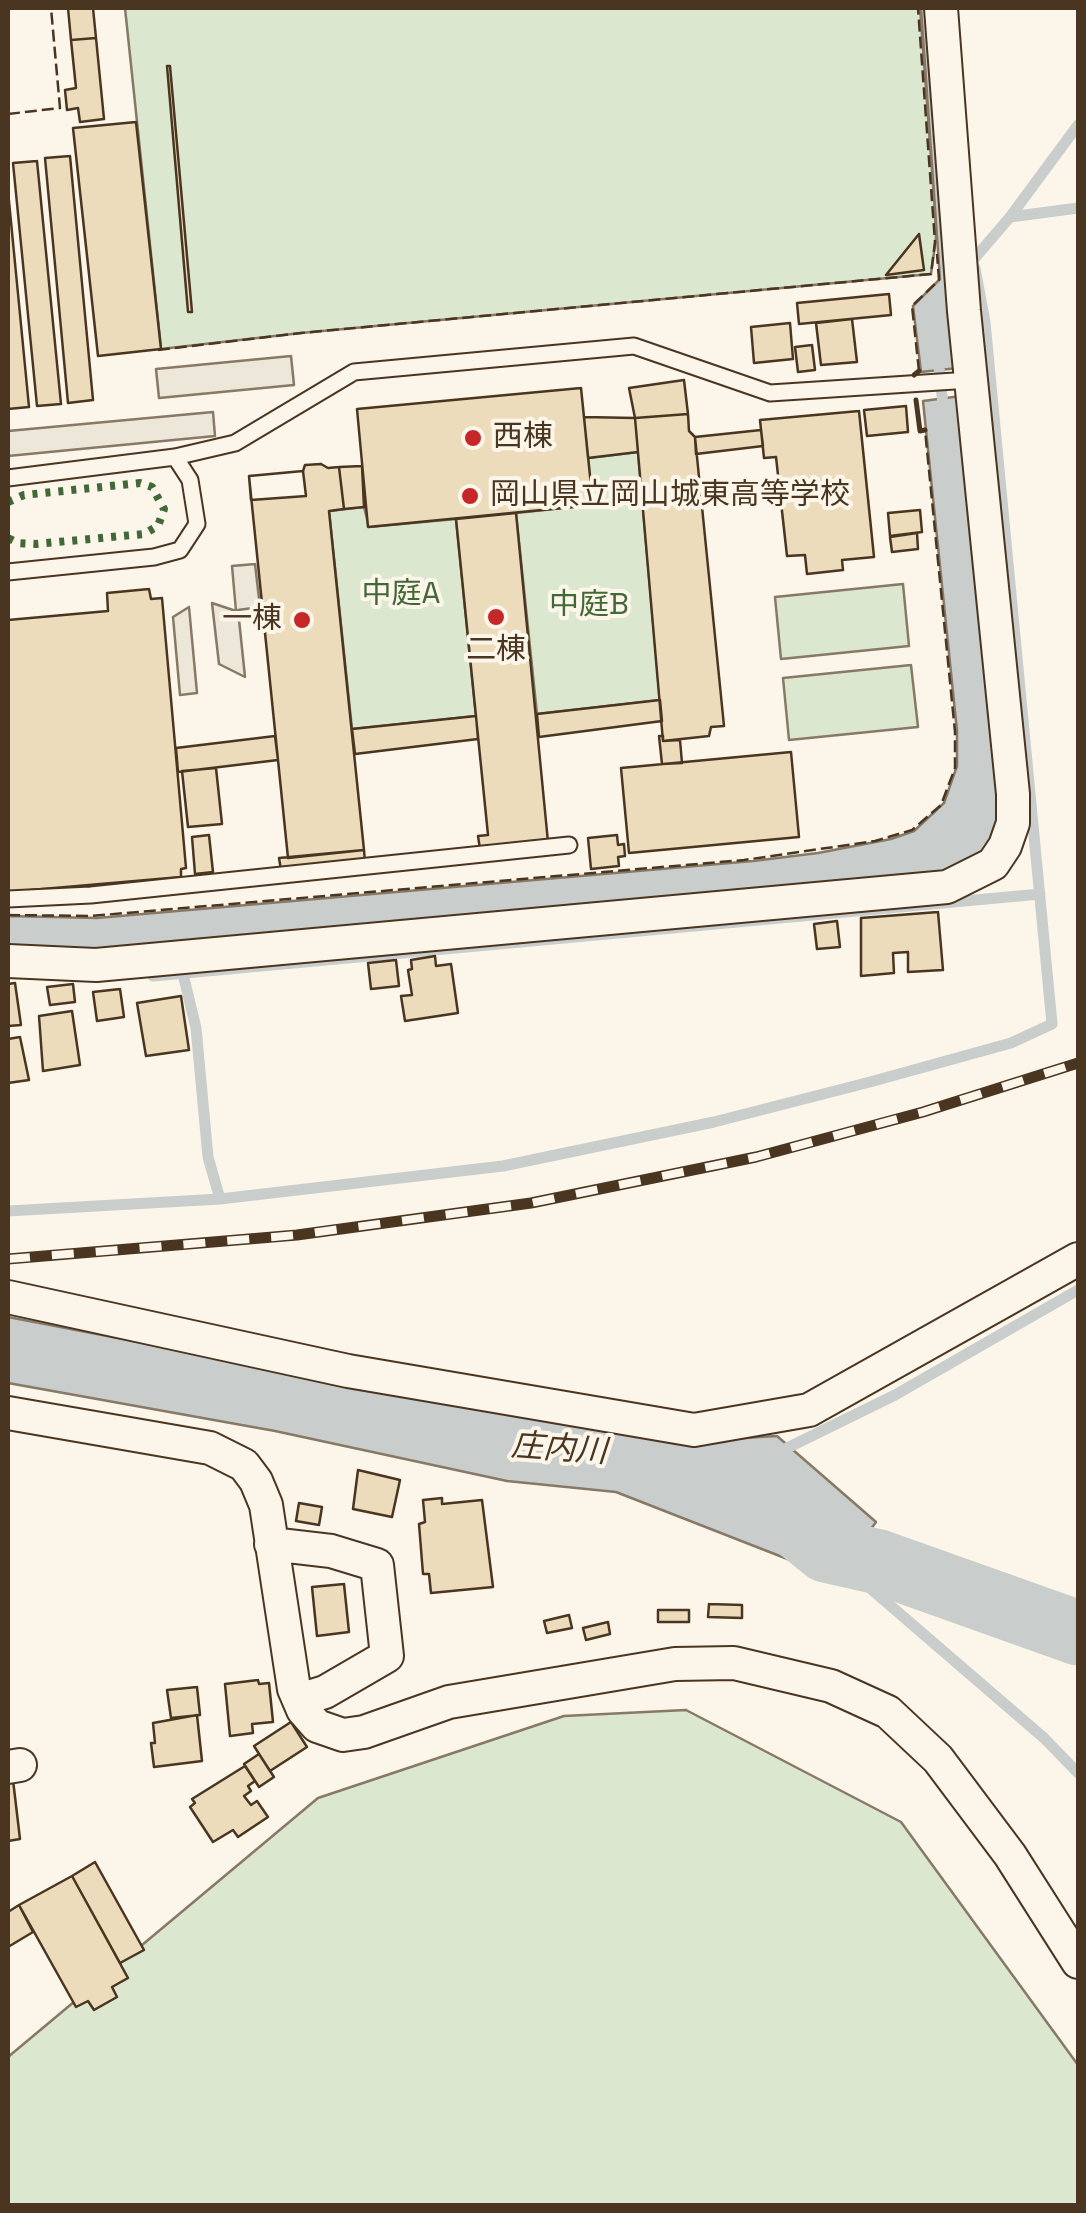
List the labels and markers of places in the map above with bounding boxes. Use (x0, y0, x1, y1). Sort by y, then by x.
place label: 西棟 (493, 420, 553, 456)
marker: 西棟 (462, 427, 484, 449)
place label: 岡山県立岡山城東高等学校 (490, 478, 850, 514)
marker: 岡山県立岡山城東高等学校 (459, 485, 481, 507)
place label: 一棟 (222, 602, 282, 638)
marker: 二棟 (485, 606, 507, 628)
marker: 一棟 (291, 609, 313, 631)
place label: 二棟 (466, 633, 526, 669)

